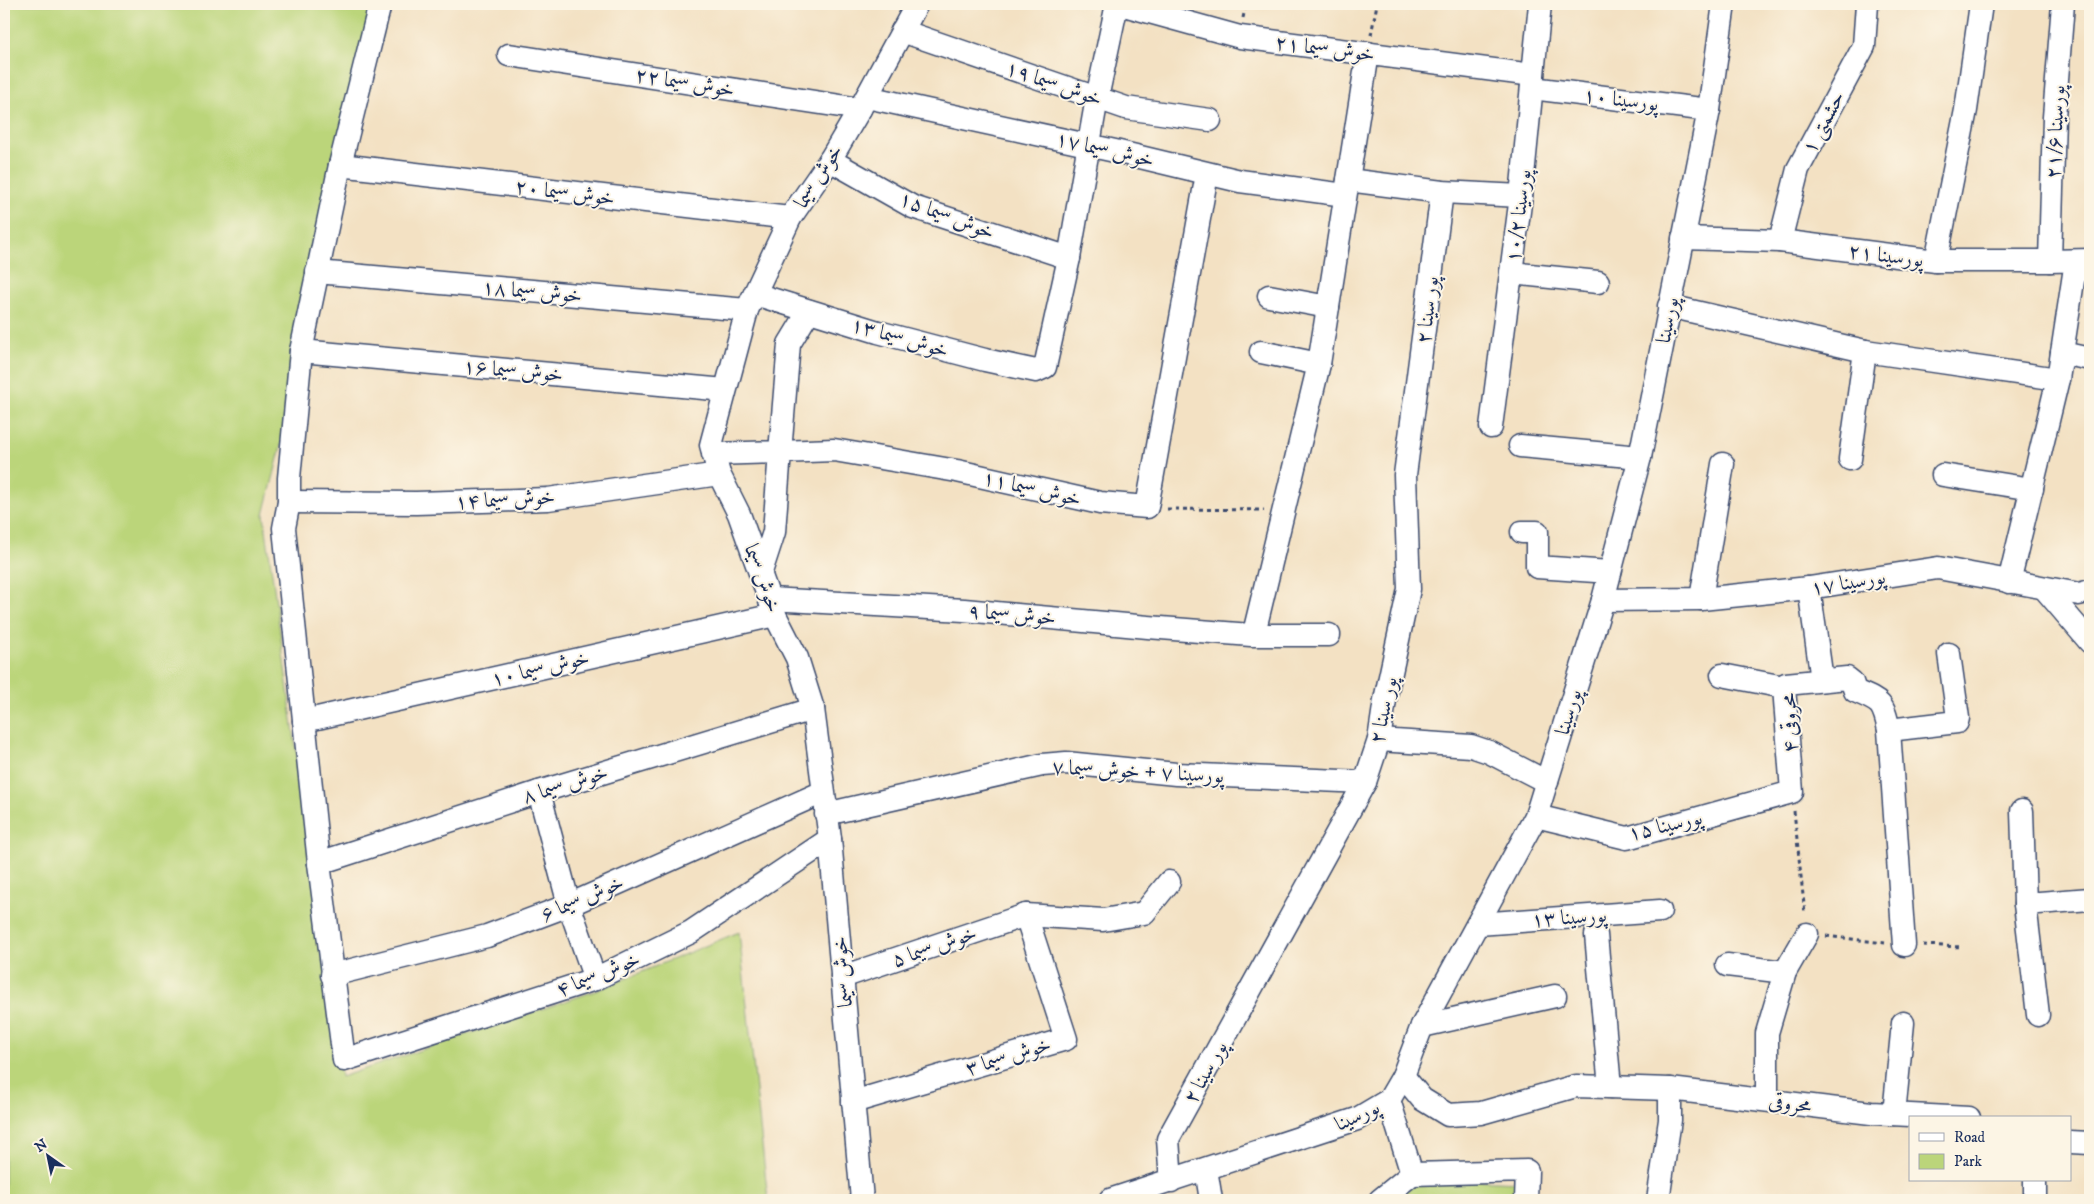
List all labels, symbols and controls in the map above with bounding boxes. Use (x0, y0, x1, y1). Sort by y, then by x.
street label: خوش سیما ۲۱ (1273, 30, 1376, 68)
street label: خوش سیما ۱۹ (1002, 55, 1105, 113)
street label: خوش سیما ۲۲ (633, 62, 736, 104)
street label: پورسینا ۱۰ (1582, 82, 1661, 119)
street label: پورسینا ۲۱/۶ (2041, 84, 2072, 180)
street label: حشمتی ۱ (1797, 87, 1852, 159)
street label: خوش سیما ۱۷ (1053, 126, 1157, 174)
street label: خوش سیما (789, 140, 849, 214)
street label: پورسینا ۱۰/۲ (1500, 167, 1539, 264)
street label: خوش سیما ۲۰ (513, 174, 616, 212)
street label: خوش سیما ۱۵ (895, 186, 998, 246)
street label: پورسینا ۲۱ (1847, 238, 1926, 275)
street label: پور سینا ۲ (1411, 274, 1446, 346)
street label: خوش سیما ۱۸ (481, 275, 583, 309)
street label: پورسینا (1651, 294, 1686, 346)
street label: خوش سیما ۱۳ (848, 312, 952, 364)
street label: خوش سیما ۱۶ (462, 354, 564, 388)
street label: خوش سیما ۱۱ (980, 465, 1084, 513)
street label: خوش سیما ۱۴ (454, 484, 556, 516)
street label: خوش سیما (738, 540, 786, 616)
street label: پورسینا ۱۷ (1809, 564, 1889, 603)
street label: خوش سیما ۹ (967, 598, 1057, 632)
street label: خوش سیما ۱۰ (488, 645, 592, 693)
street label: پور سینا ۲ (1364, 673, 1405, 746)
street label: پورسینا (1550, 685, 1589, 739)
street label: محروقی ۴ (1776, 692, 1804, 753)
street label: پورسینا ۷ + خوش سیما ۷ (1051, 755, 1226, 791)
street label: خوش سیما ۸ (519, 760, 611, 810)
street label: پورسینا ۱۵ (1625, 805, 1706, 848)
street label: خوش سیما ۶ (537, 870, 628, 928)
street label: پورسینا ۱۳ (1530, 902, 1609, 935)
street label: خوش سیما ۵ (888, 920, 980, 974)
street label: خوش سیما (827, 935, 859, 1009)
street label: خوش سیما ۴ (553, 946, 644, 1003)
street label: خوش سیما ۳ (962, 1032, 1054, 1082)
street label: پور سینا ۲ (1178, 1036, 1235, 1109)
street label: محروقی (1767, 1088, 1813, 1120)
street label: پورسینا (1331, 1094, 1385, 1138)
legend (1909, 1116, 2072, 1182)
text: Road (1954, 1128, 1986, 1147)
north arrow (22, 1132, 72, 1182)
text: N (32, 1135, 52, 1157)
text: Park (1954, 1152, 1983, 1171)

